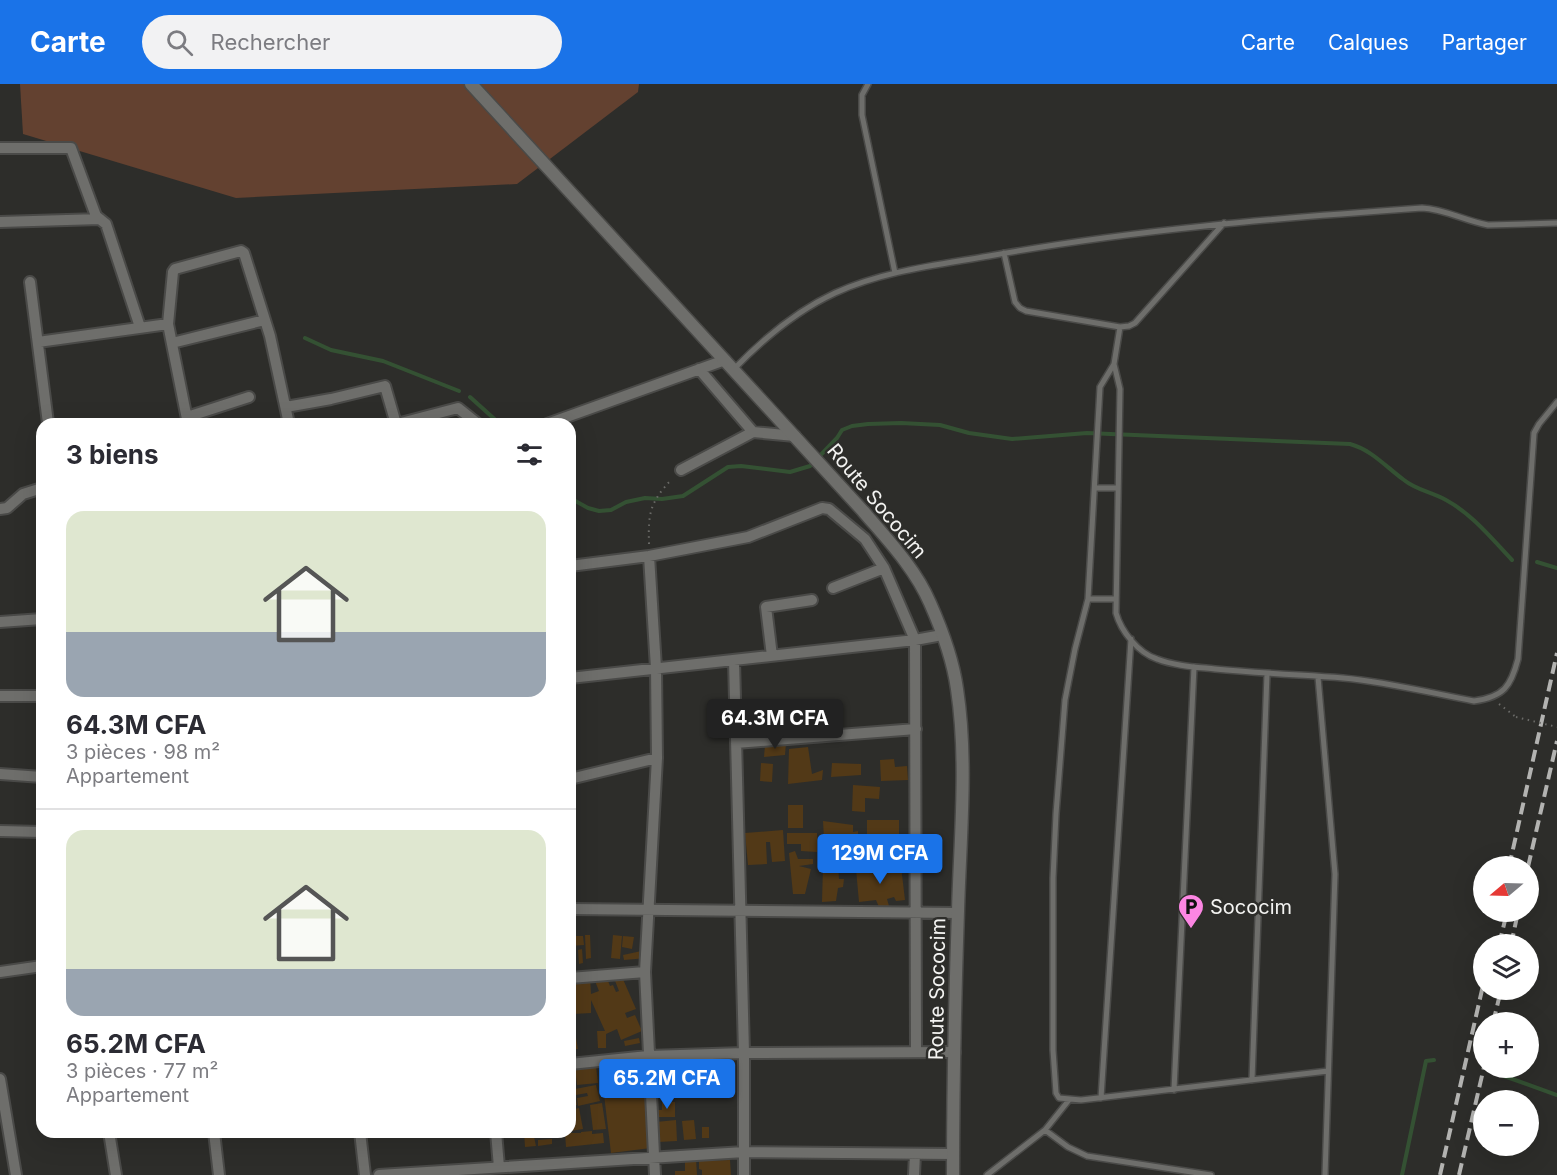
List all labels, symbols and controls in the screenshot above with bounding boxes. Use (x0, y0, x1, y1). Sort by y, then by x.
search box (142, 15, 562, 69)
text: Carte (30, 25, 106, 59)
icon: search (163, 26, 196, 59)
text: Rechercher (211, 29, 330, 55)
text: Carte (1241, 30, 1295, 55)
text: Calques (1328, 30, 1409, 55)
text: Partager (1442, 30, 1527, 55)
icon: filters (513, 438, 546, 471)
text: 3 biens (66, 439, 159, 470)
street label: Route Sococim (822, 439, 932, 563)
icon: home (252, 550, 360, 658)
pin: 64.3M CFA (706, 699, 844, 750)
text: 64.3M CFA (721, 706, 829, 730)
text: 64.3M CFA (66, 709, 206, 740)
text: 3 pièces · 98 m² (66, 740, 220, 764)
text: Appartement (66, 764, 189, 788)
pin: 129M CFA (818, 834, 942, 885)
text: 129M CFA (831, 841, 929, 865)
north arrow (1473, 856, 1539, 922)
map controls (1473, 856, 1539, 1156)
icon: home (252, 869, 360, 977)
parking icon: Sococim (1176, 892, 1206, 930)
place label: Sococim (1210, 895, 1292, 919)
street label: Route Sococim (924, 918, 950, 1060)
button: layers (1473, 934, 1539, 1000)
button: + (1473, 1012, 1539, 1078)
text: 65.2M CFA (66, 1028, 206, 1059)
text: 3 pièces · 77 m² (66, 1059, 218, 1083)
pin: 65.2M CFA (598, 1059, 736, 1110)
text: 65.2M CFA (613, 1066, 721, 1090)
text: Appartement (66, 1083, 189, 1107)
button: − (1473, 1090, 1539, 1156)

